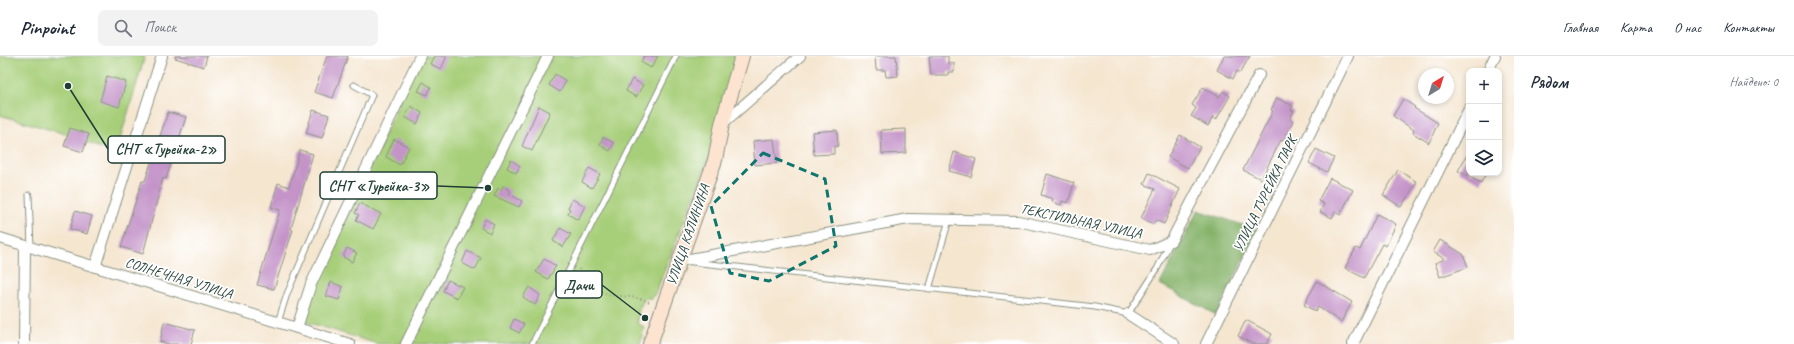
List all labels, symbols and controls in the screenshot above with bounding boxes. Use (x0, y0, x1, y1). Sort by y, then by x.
search box (98, 10, 378, 46)
text: Pinpoint (20, 16, 74, 40)
icon: search (112, 17, 134, 39)
text: Поиск (144, 18, 176, 37)
text: Главная (1563, 19, 1598, 36)
text: Карта (1620, 19, 1652, 36)
text: О нас (1674, 19, 1701, 36)
text: Контакты (1723, 19, 1774, 36)
north arrow (1418, 68, 1454, 104)
map controls (1466, 68, 1502, 176)
button: + (1466, 68, 1502, 104)
text: Рядом (1530, 72, 1568, 93)
text: Найдено: 0 (1730, 74, 1778, 90)
button: − (1466, 104, 1502, 140)
street label: УЛИЦА ТУРЕЙКА ПАРК (1230, 131, 1302, 255)
callout: СНТ «Турейка-2» (108, 136, 225, 163)
text: СНТ «Турейка-2» (115, 140, 217, 159)
button: layers (1466, 140, 1502, 176)
callout: СНТ «Турейка-3» (320, 172, 437, 199)
text: СНТ «Турейка-3» (328, 177, 430, 196)
street label: УЛИЦА КАЛИНИНА (663, 181, 714, 288)
street label: ТЕКСТИЛЬНАЯ УЛИЦА (1019, 200, 1144, 242)
street label: СОЛНЕЧНАЯ УЛИЦА (123, 254, 236, 303)
callout: Дачи (556, 271, 602, 298)
text: Дачи (564, 276, 595, 295)

